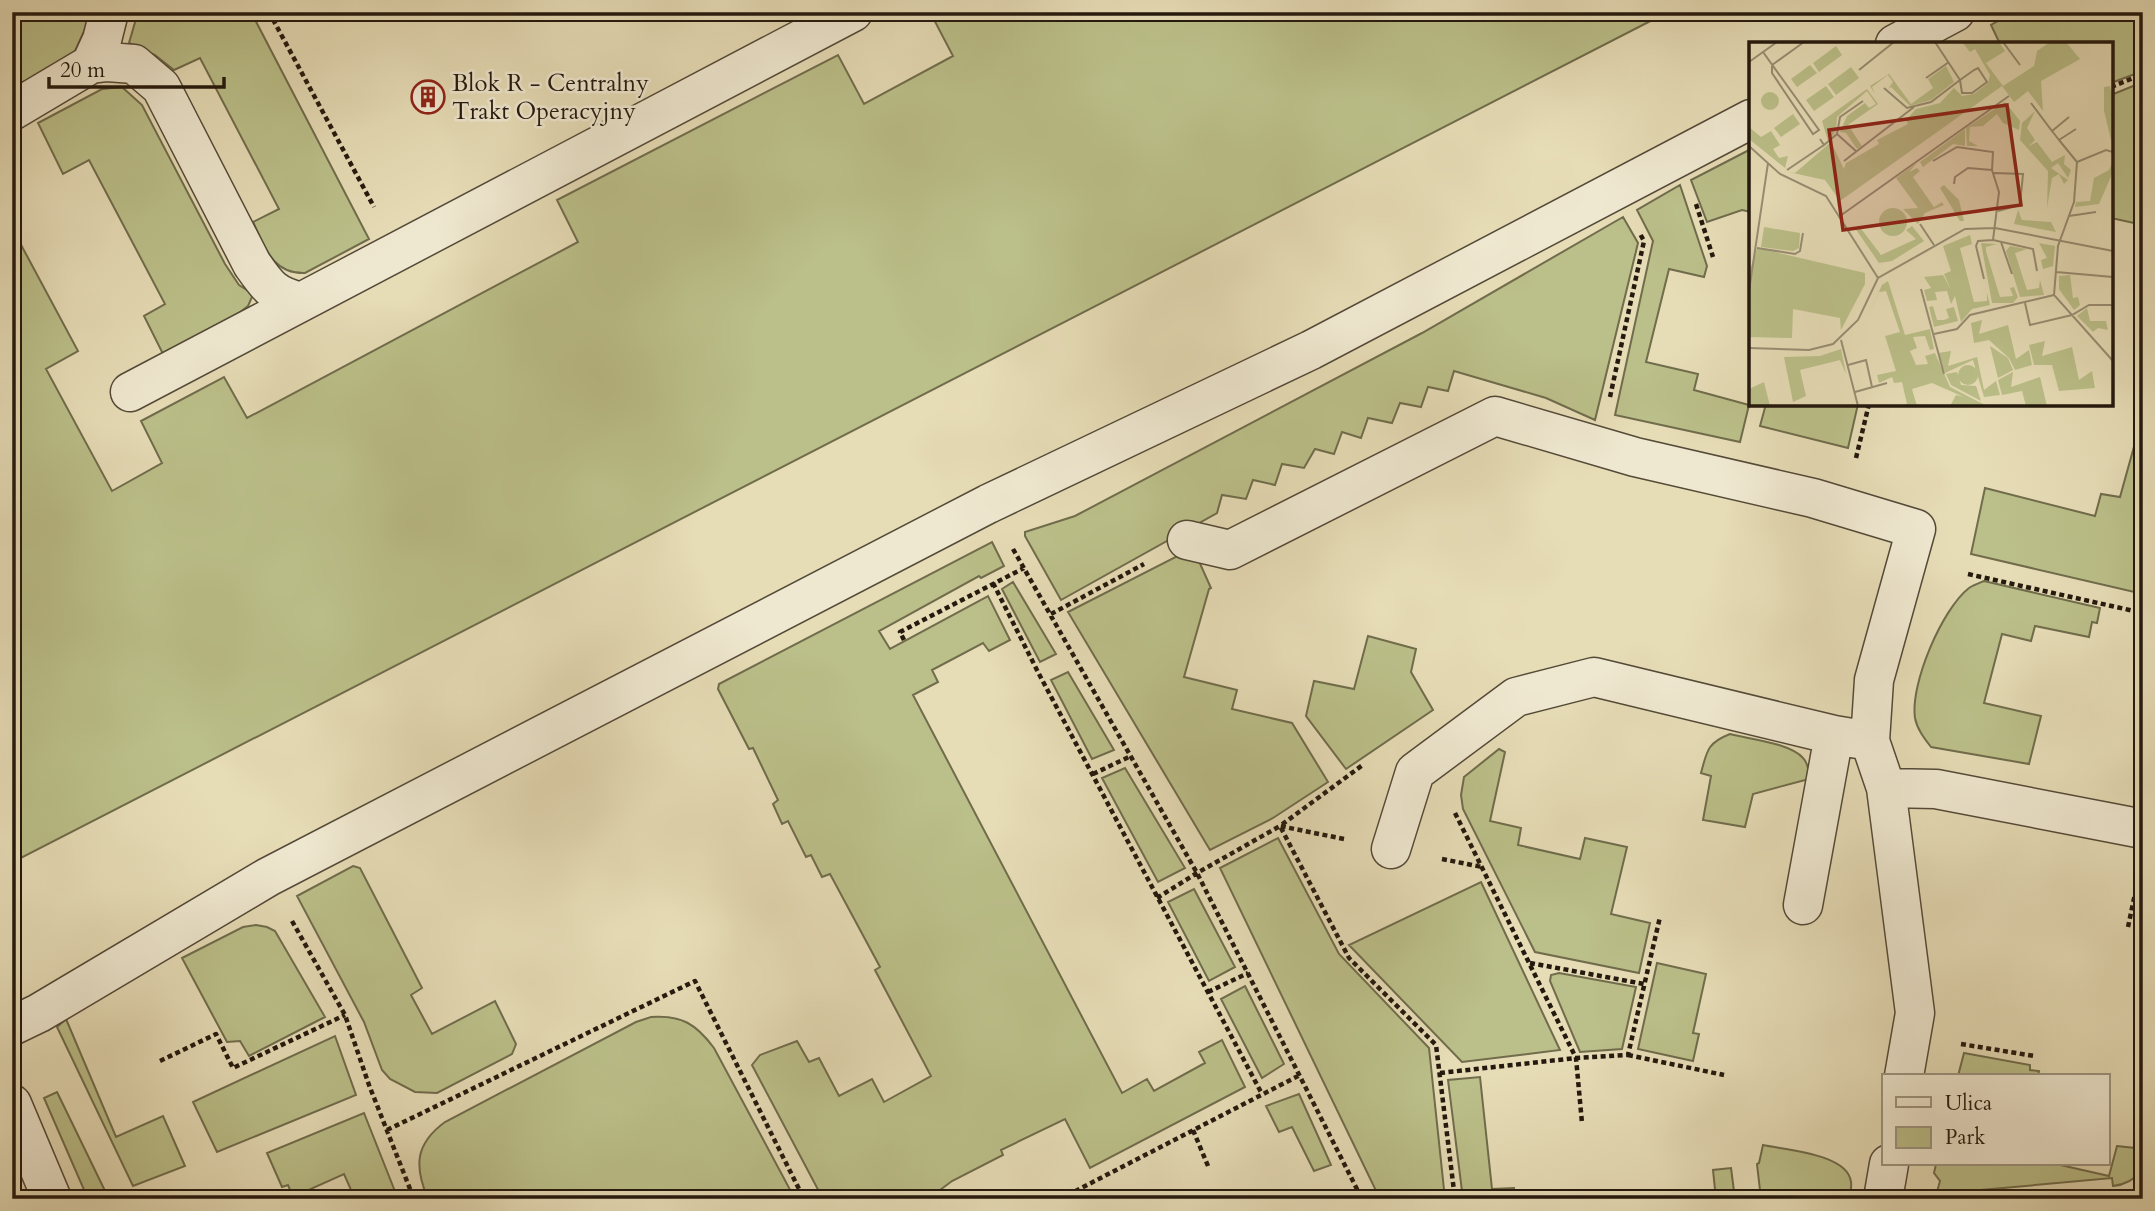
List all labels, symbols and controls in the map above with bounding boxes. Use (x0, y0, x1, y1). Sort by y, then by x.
inset map (1749, 42, 2113, 406)
scale bar (49, 46, 224, 90)
text: 20 m (60, 56, 105, 85)
place label: Blok R - Centralny Trakt Operacyjny (452, 67, 649, 128)
building icon: Blok R - Centralny Trakt Operacyjny (409, 78, 447, 116)
legend (1882, 1074, 2110, 1166)
text: Ulica (1945, 1089, 1992, 1118)
text: Park (1945, 1123, 1986, 1152)

